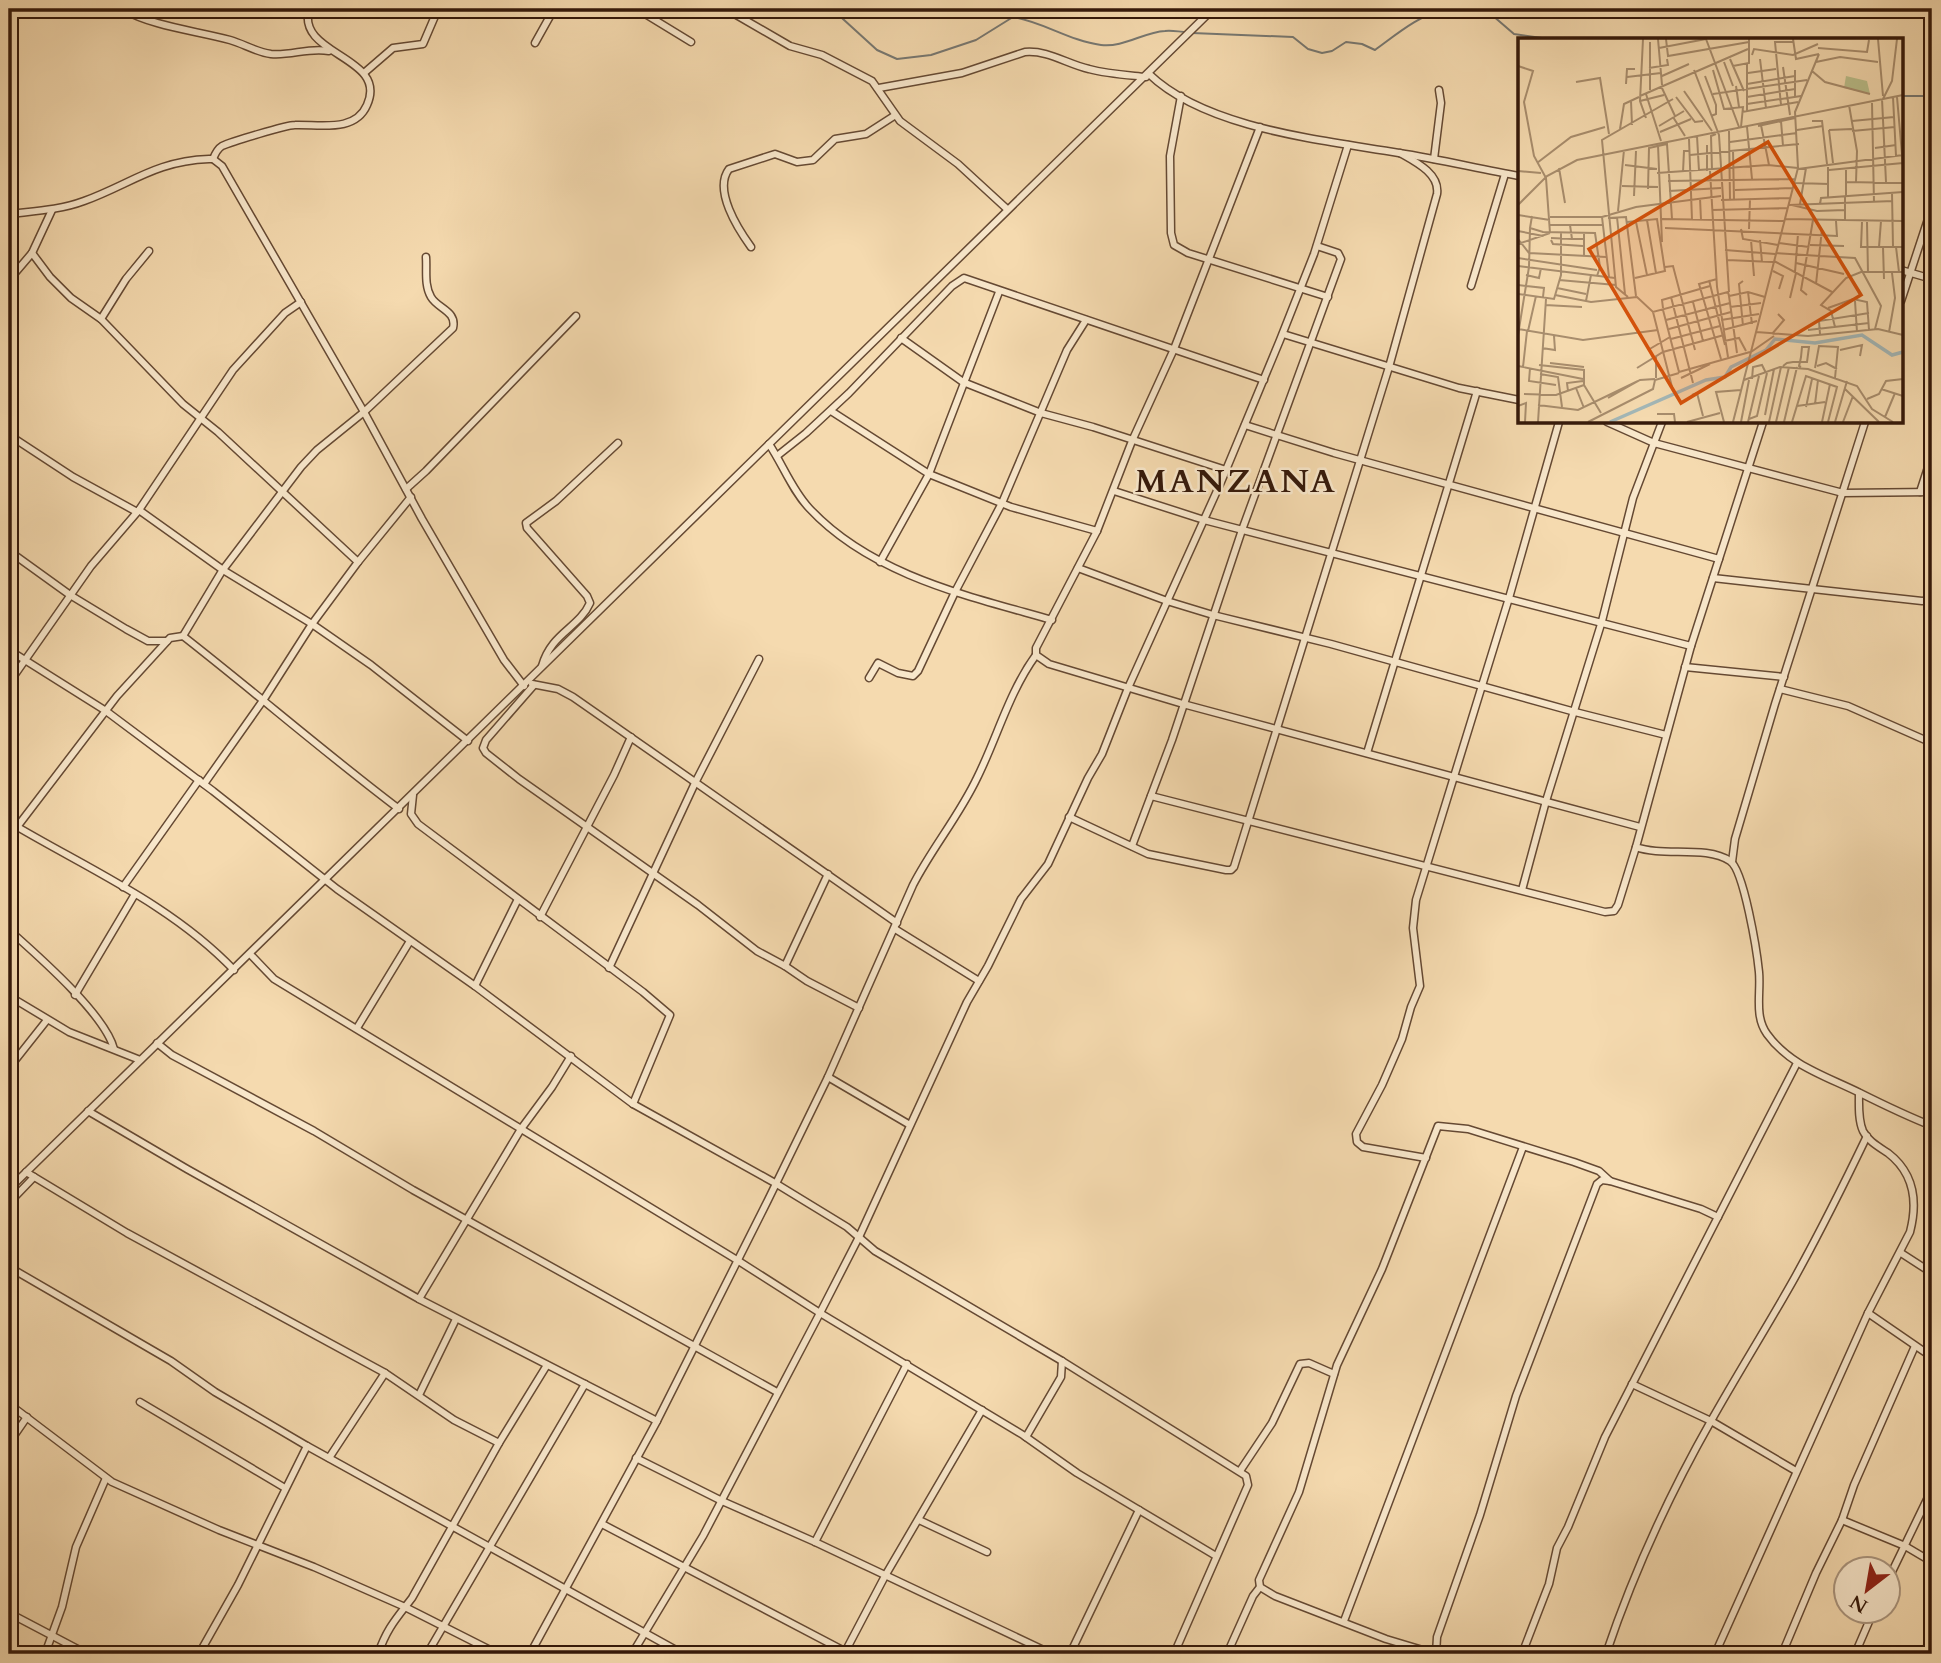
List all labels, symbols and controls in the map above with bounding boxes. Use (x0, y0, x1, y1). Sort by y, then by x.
inset map (1518, 38, 1902, 424)
district label: MANZANA (1135, 459, 1337, 504)
north arrow (1832, 1554, 1902, 1624)
text: N (1845, 1588, 1873, 1619)

